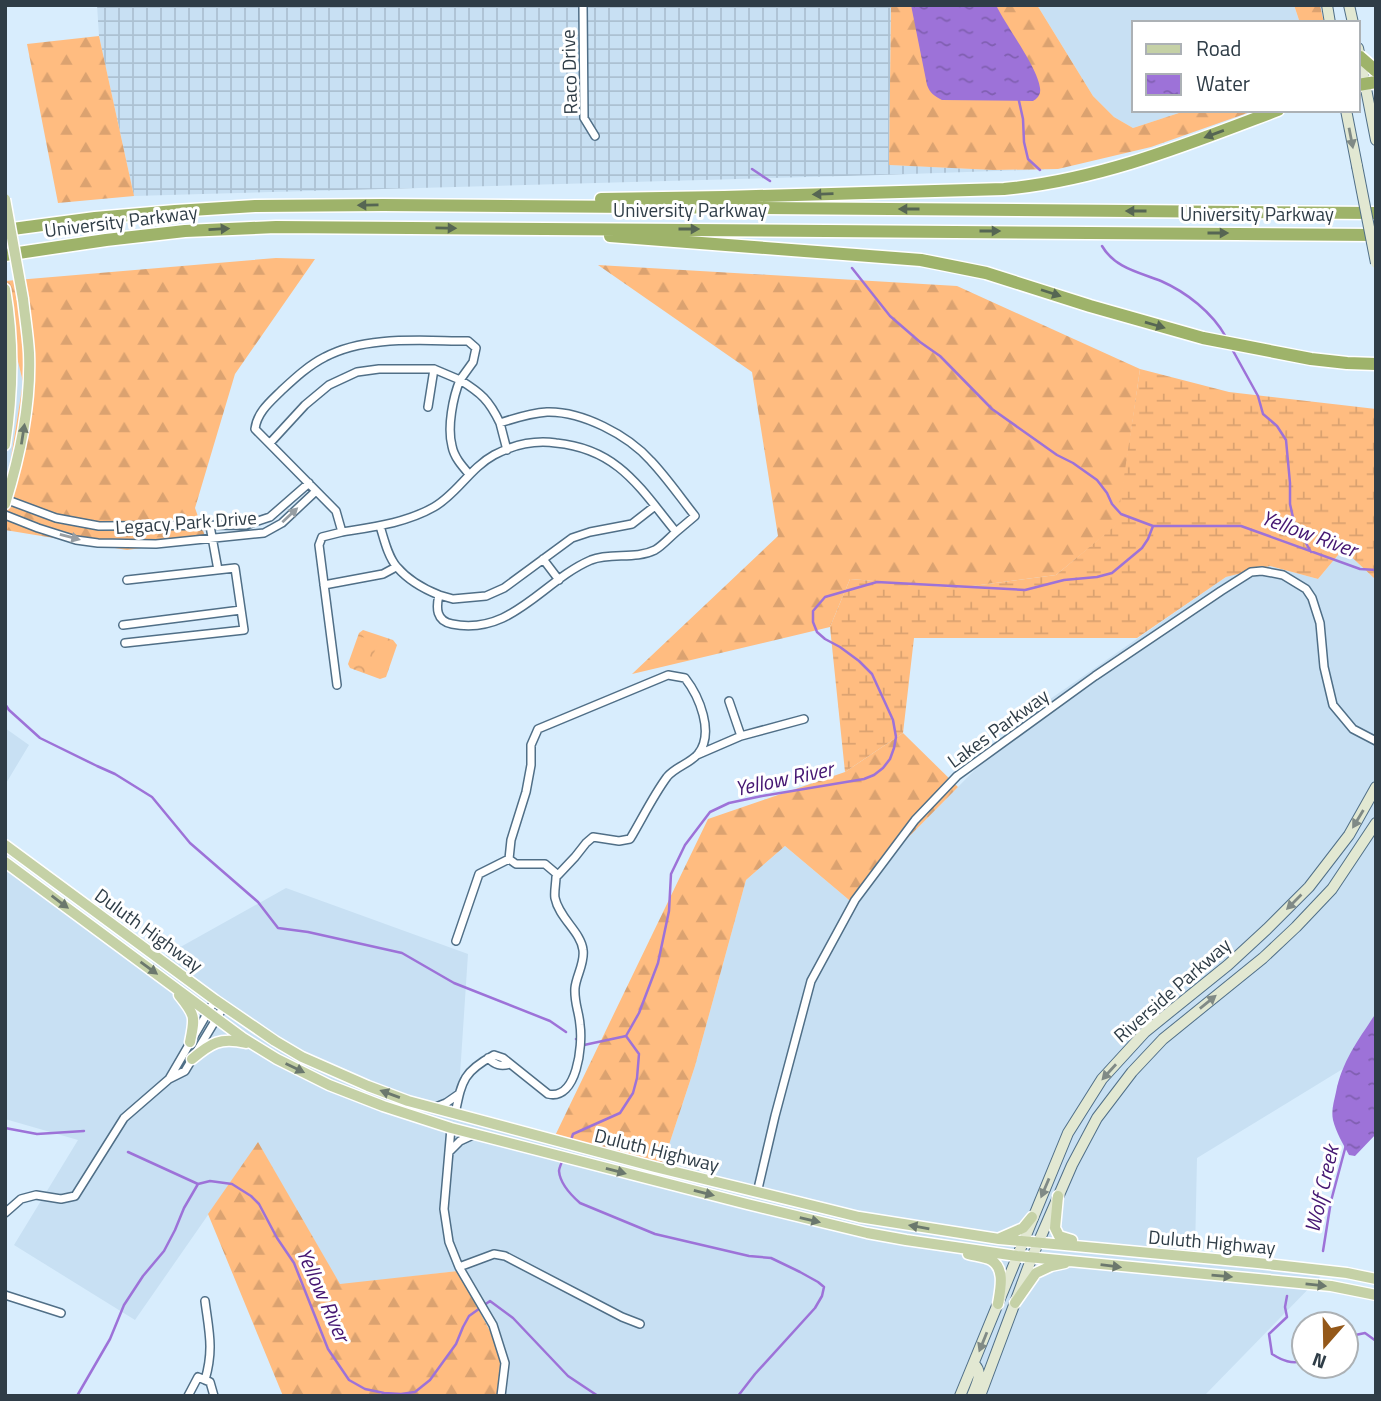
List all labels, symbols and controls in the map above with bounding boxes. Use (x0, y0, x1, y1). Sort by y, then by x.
legend (1132, 21, 1360, 112)
street label: Raco Drive (553, 29, 584, 115)
text: Road (1196, 32, 1241, 64)
text: Water (1196, 67, 1250, 99)
one-way arrow (1346, 127, 1357, 149)
one-way arrow (1204, 129, 1225, 140)
one-way arrow (812, 188, 834, 200)
street label: University Parkway (613, 195, 767, 224)
street label: University Parkway (43, 197, 199, 244)
one-way arrow (357, 199, 379, 211)
street label: University Parkway (1180, 199, 1334, 228)
one-way arrow (897, 203, 919, 215)
one-way arrow (1125, 205, 1147, 217)
one-way arrow (436, 222, 458, 233)
one-way arrow (679, 223, 701, 235)
one-way arrow (208, 224, 230, 235)
one-way arrow (980, 226, 1002, 237)
one-way arrow (1207, 227, 1229, 239)
one-way arrow (1041, 288, 1062, 299)
one-way arrow (1145, 321, 1166, 331)
one-way arrow (18, 422, 29, 444)
water label: Yellow River (1257, 501, 1364, 566)
street label: Legacy Park Drive (114, 502, 258, 541)
one-way arrow (281, 508, 298, 524)
one-way arrow (59, 532, 81, 543)
street label: Lakes Parkway (941, 681, 1055, 774)
water label: Yellow River (732, 752, 838, 804)
one-way arrow (1352, 809, 1364, 829)
street label: Duluth Highway (89, 880, 209, 979)
one-way arrow (1286, 893, 1303, 910)
one-way arrow (51, 895, 69, 909)
street label: Riverside Parkway (1107, 930, 1237, 1049)
one-way arrow (140, 961, 158, 975)
one-way arrow (1199, 995, 1217, 1010)
one-way arrow (285, 1062, 305, 1073)
one-way arrow (1101, 1063, 1117, 1081)
one-way arrow (379, 1089, 400, 1100)
street label: Duluth Highway (592, 1120, 723, 1179)
water label: Wolf Creek (1295, 1139, 1347, 1236)
one-way arrow (605, 1166, 627, 1177)
one-way arrow (1039, 1178, 1050, 1199)
one-way arrow (693, 1188, 715, 1199)
one-way arrow (799, 1214, 821, 1225)
one-way arrow (908, 1221, 930, 1232)
street label: Duluth Highway (1147, 1221, 1277, 1262)
water label: Yellow River (289, 1243, 360, 1349)
one-way arrow (1100, 1260, 1122, 1271)
one-way arrow (1211, 1271, 1233, 1282)
one-way arrow (1305, 1279, 1327, 1290)
north arrow (1290, 1310, 1360, 1380)
one-way arrow (977, 1332, 988, 1353)
text: N (1308, 1346, 1330, 1377)

